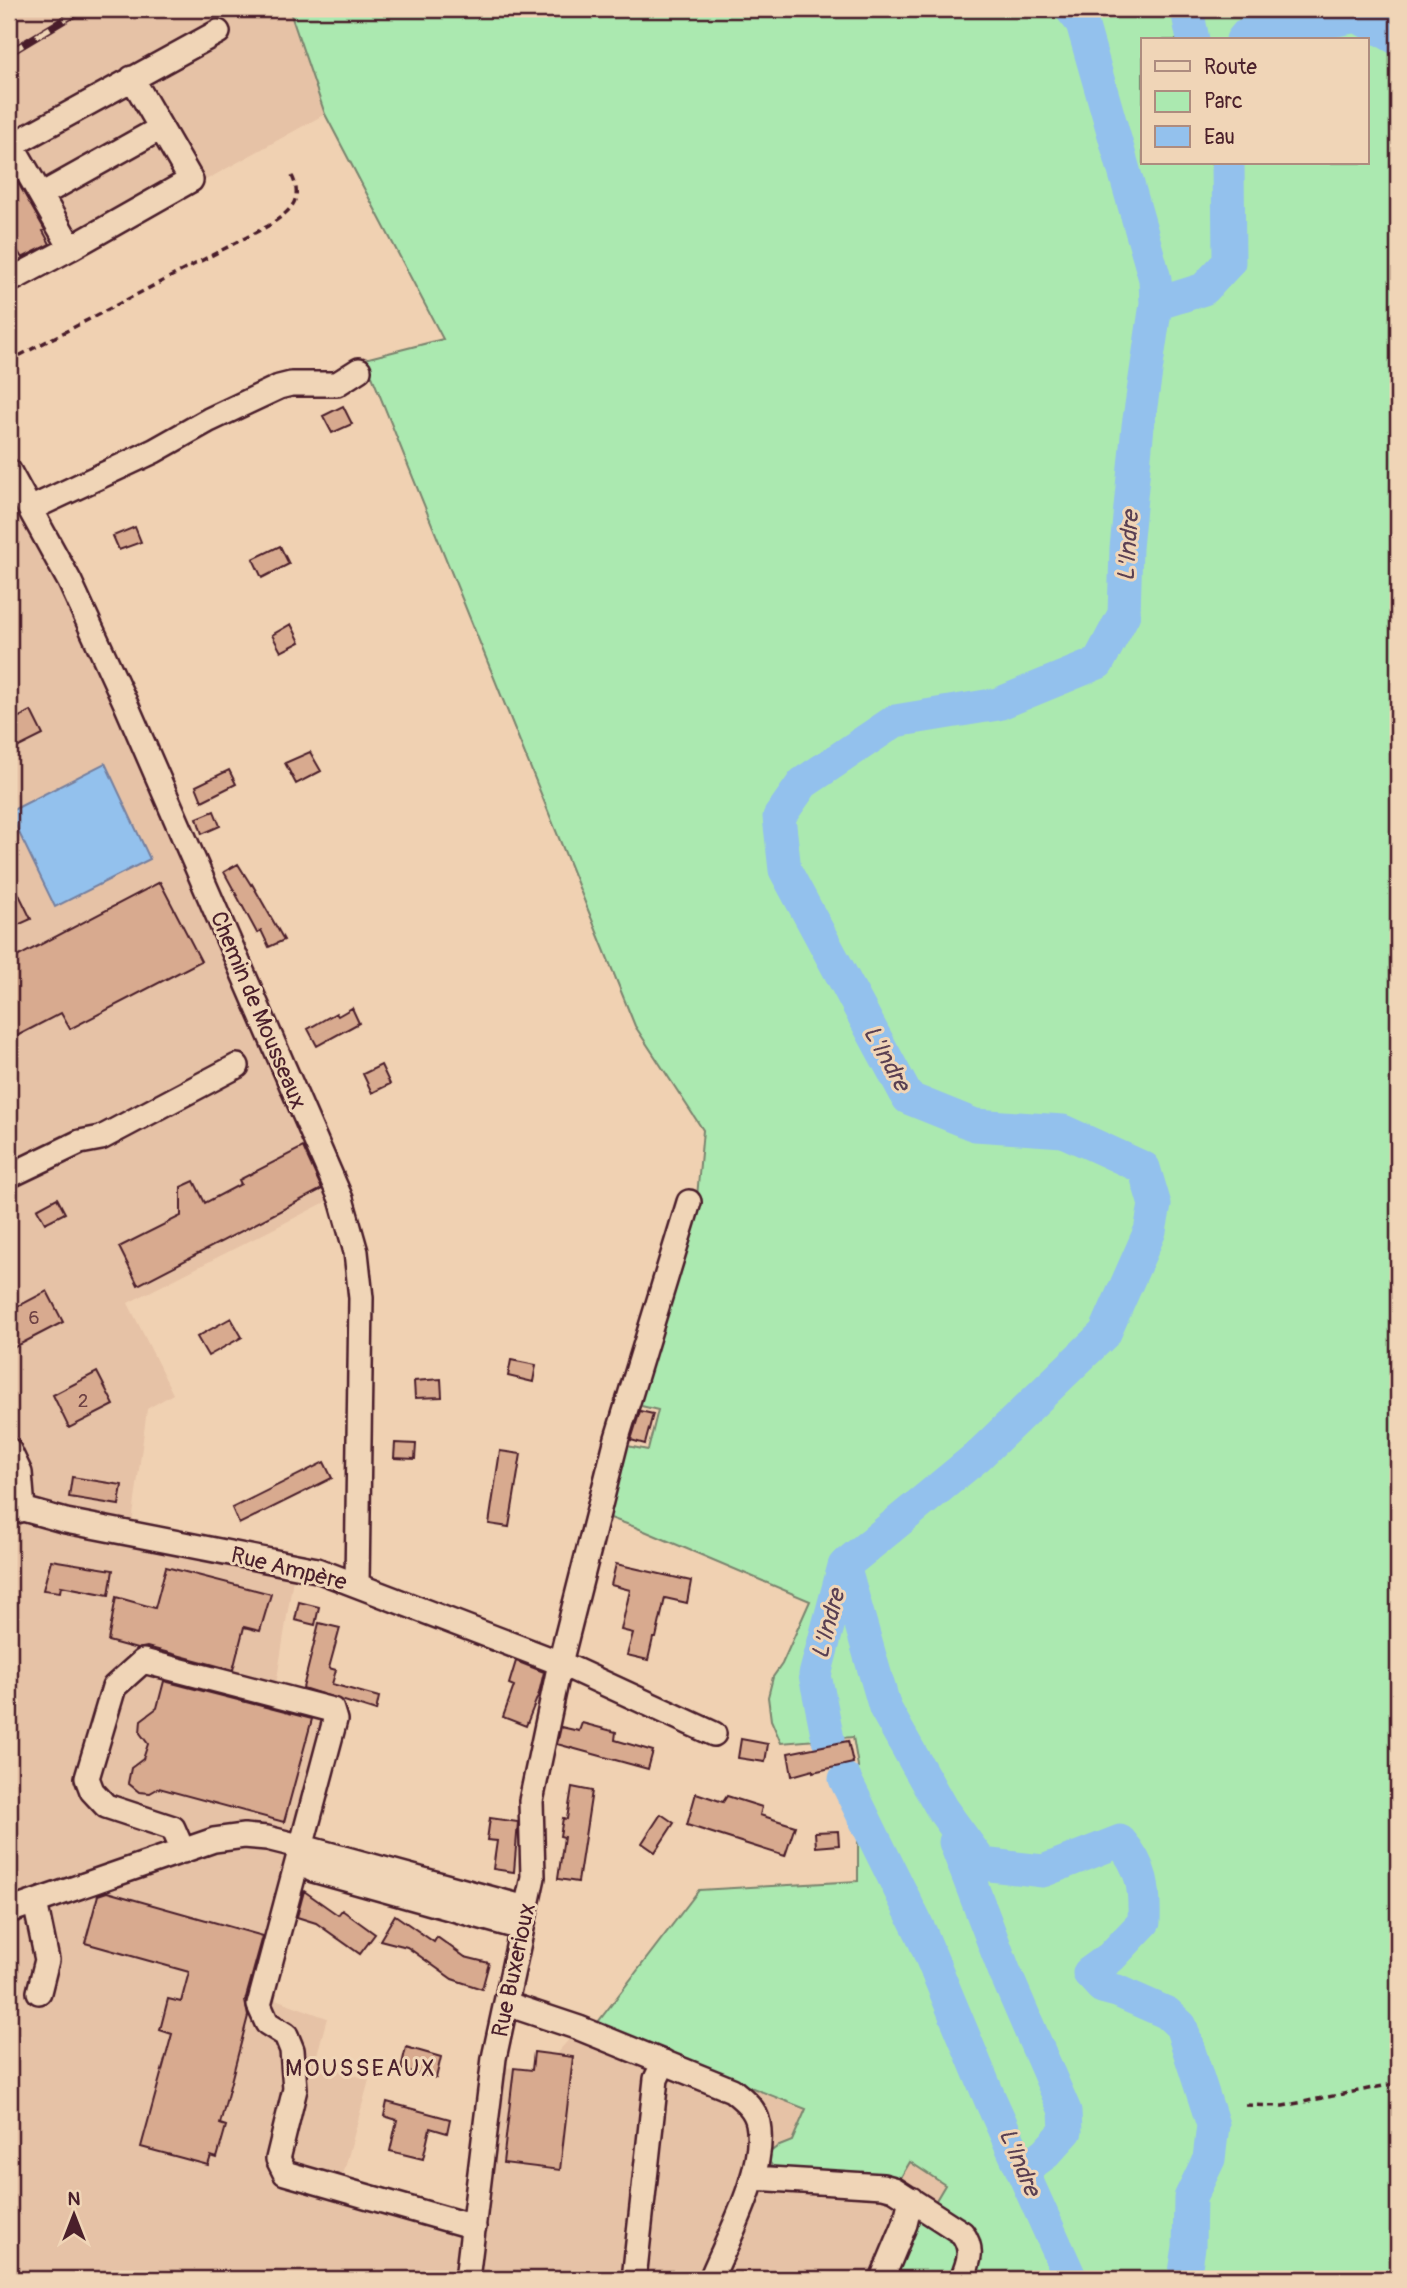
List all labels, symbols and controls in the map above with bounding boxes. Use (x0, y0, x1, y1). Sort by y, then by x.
legend (1141, 38, 1368, 164)
text: Route (1204, 54, 1257, 81)
text: Parc (1204, 88, 1243, 115)
text: Eau (1204, 124, 1235, 151)
water label: L'Indre (1112, 508, 1146, 582)
street label: Chemin de Mousseaux (204, 907, 313, 1113)
water label: L'Indre (857, 1020, 917, 1098)
house number: 6 (28, 1306, 40, 1330)
house number: 2 (78, 1389, 88, 1413)
street label: Rue Ampère (228, 1540, 350, 1597)
water label: L'Indre (805, 1584, 852, 1662)
street label: Rue Buxerioux (485, 1900, 542, 2040)
district label: MOUSSEAUX (285, 2054, 437, 2083)
water label: L'Indre (992, 2124, 1047, 2202)
north arrow (38, 2180, 108, 2250)
text: N (68, 2187, 81, 2211)

